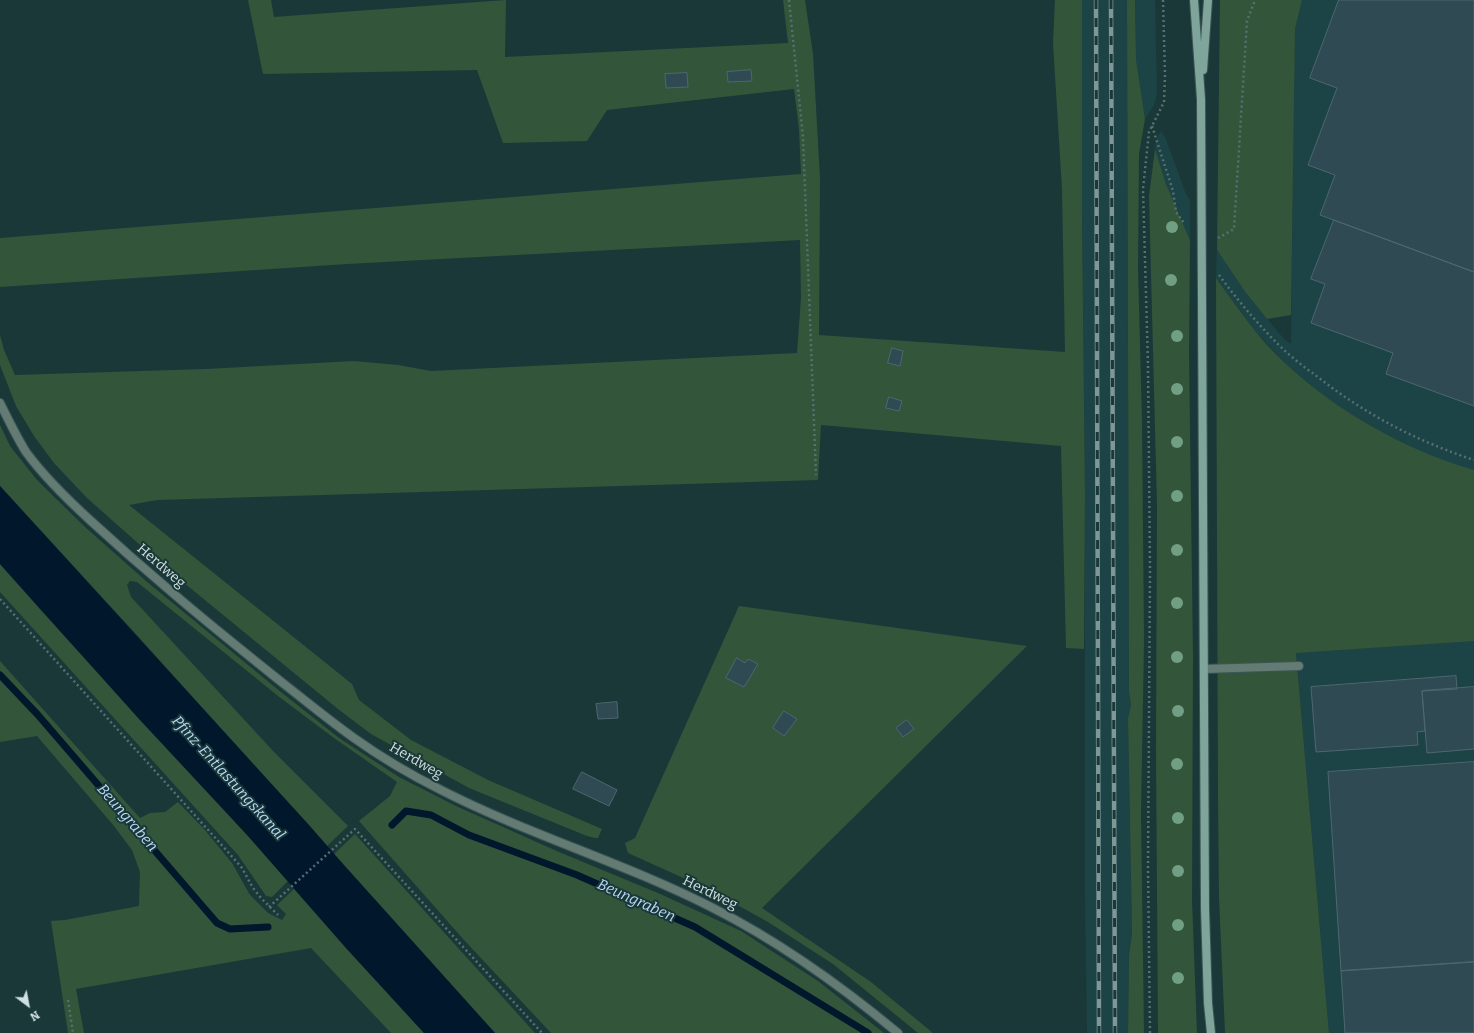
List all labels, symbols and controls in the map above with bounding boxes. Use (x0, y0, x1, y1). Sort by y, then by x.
street label: Herdweg (133, 540, 189, 592)
water label: Pfinz-Entlastungskanal (168, 712, 288, 844)
street label: Herdweg (386, 739, 446, 783)
water label: Beungraben (93, 781, 161, 855)
street label: Herdweg (680, 873, 740, 913)
water label: Beungraben (594, 876, 678, 926)
north arrow (8, 985, 48, 1025)
text: N (28, 1008, 42, 1023)

